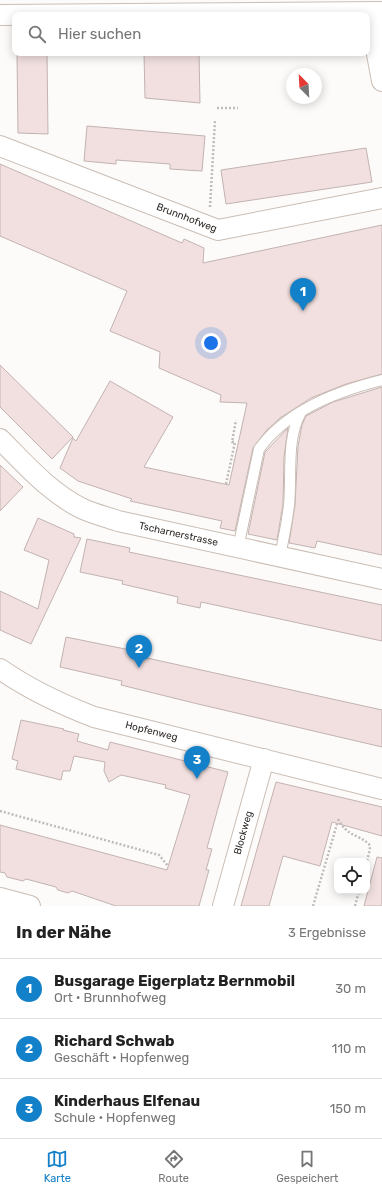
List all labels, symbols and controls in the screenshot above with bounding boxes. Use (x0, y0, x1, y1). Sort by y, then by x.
search box (12, 12, 370, 56)
icon: search (26, 23, 48, 45)
text: Hier suchen (58, 25, 141, 43)
north arrow (286, 68, 322, 104)
street label: Brunnhofweg (155, 201, 219, 235)
pin: 1 (290, 278, 316, 311)
your location (201, 333, 221, 353)
street label: Tscharnerstrasse (138, 520, 219, 549)
pin: 2 (126, 635, 152, 668)
street label: Hopfenweg (124, 719, 179, 744)
pin: 3 (184, 746, 210, 779)
street label: Blockweg (232, 809, 255, 856)
map controls (334, 858, 370, 894)
button: locate (334, 858, 370, 894)
text: In der Nähe (16, 922, 111, 942)
text: 3 Ergebnisse (288, 925, 366, 940)
text: Busgarage Eigerplatz Bernmobil (54, 972, 295, 990)
text: 1 (26, 981, 32, 996)
text: 30 m (335, 981, 366, 996)
text: Ort · Brunnhofweg (54, 990, 166, 1005)
text: Richard Schwab (54, 1032, 175, 1050)
text: 2 (25, 1041, 33, 1056)
text: 110 m (332, 1041, 366, 1056)
text: Geschäft · Hopfenweg (54, 1050, 189, 1065)
text: Kinderhaus Elfenau (54, 1092, 200, 1110)
text: 3 (25, 1101, 33, 1116)
text: 150 m (330, 1101, 366, 1116)
text: Schule · Hopfenweg (54, 1110, 176, 1125)
tab: Karte (44, 1148, 71, 1185)
tab: Route (158, 1148, 189, 1185)
tab: Gespeichert (276, 1148, 338, 1185)

